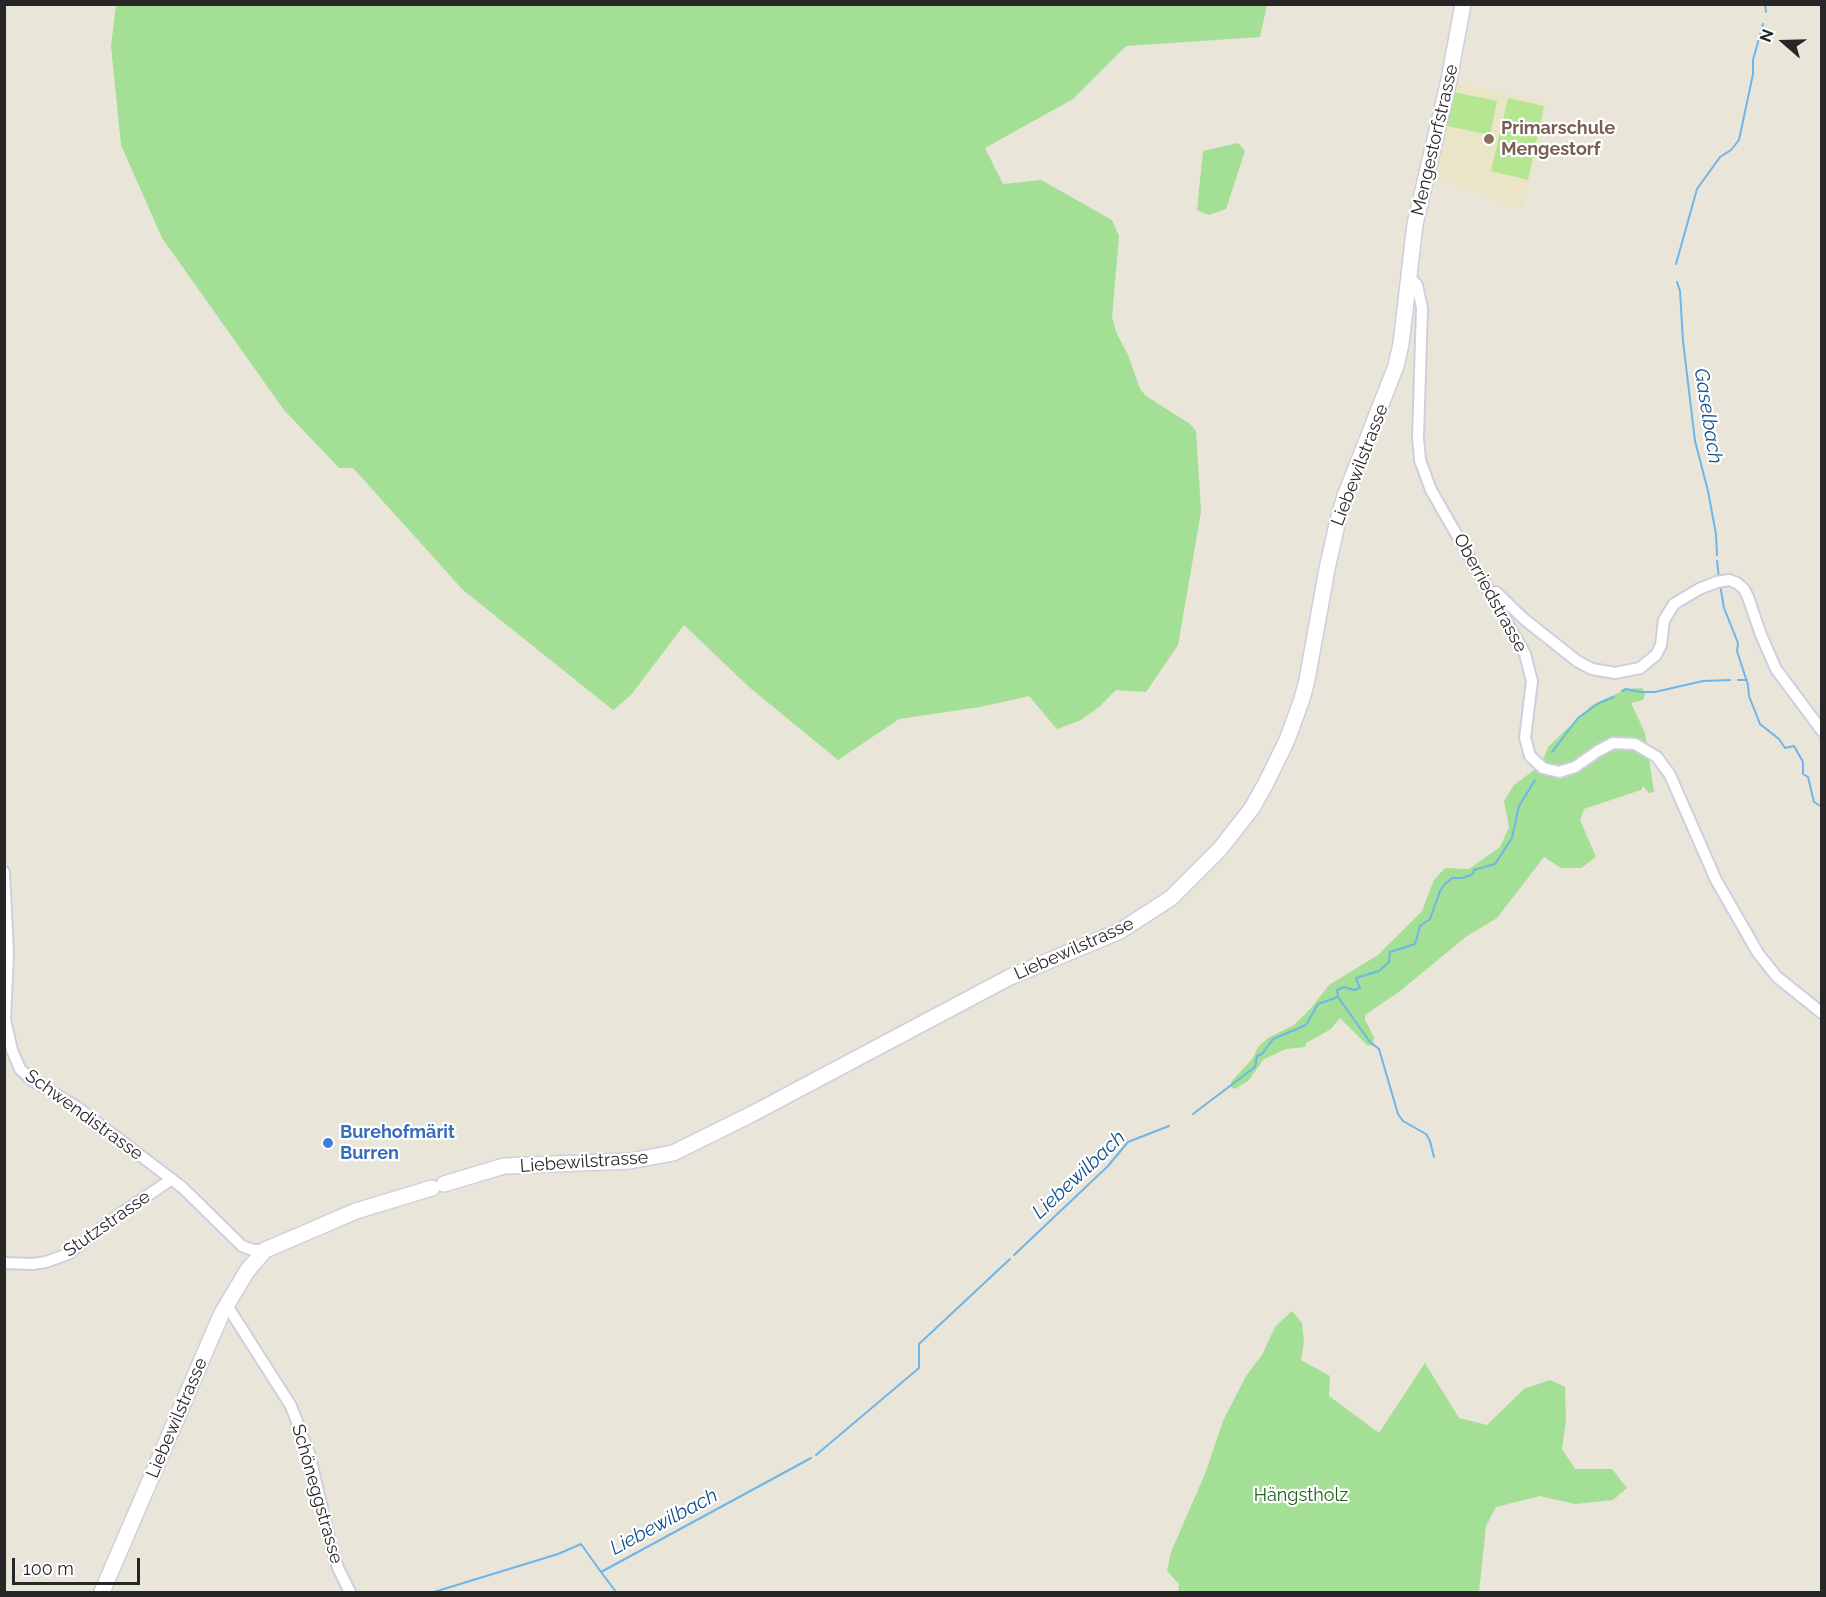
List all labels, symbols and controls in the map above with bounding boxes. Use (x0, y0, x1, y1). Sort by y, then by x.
north arrow (1754, 12, 1814, 72)
text: N (1756, 27, 1778, 45)
street label: Mengestorfstrasse (1407, 62, 1463, 218)
place label: Primarschule Mengestorf (1501, 118, 1615, 160)
marker: Primarschule Mengestorf (1482, 132, 1496, 146)
water label: Gaselbach (1689, 366, 1727, 466)
street label: Liebewilstrasse (1327, 401, 1393, 529)
street label: Oberriedstrasse (1448, 530, 1532, 656)
street label: Liebewilstrasse (1011, 913, 1137, 985)
street label: Schwendistrasse (21, 1065, 147, 1165)
place label: Burehofmärit Burren (340, 1122, 455, 1164)
water label: Liebewilbach (1027, 1126, 1131, 1224)
marker: Burehofmärit Burren (321, 1136, 335, 1150)
street label: Liebewilstrasse (519, 1147, 649, 1177)
street label: Stutzstrasse (59, 1186, 155, 1262)
street label: Liebewilstrasse (142, 1355, 212, 1481)
street label: Schöneggstrasse (287, 1422, 347, 1566)
water label: Liebewilbach (606, 1484, 722, 1560)
park label: Hängstholz (1254, 1485, 1348, 1507)
scale bar (15, 1546, 142, 1584)
text: 100 m (23, 1558, 74, 1579)

